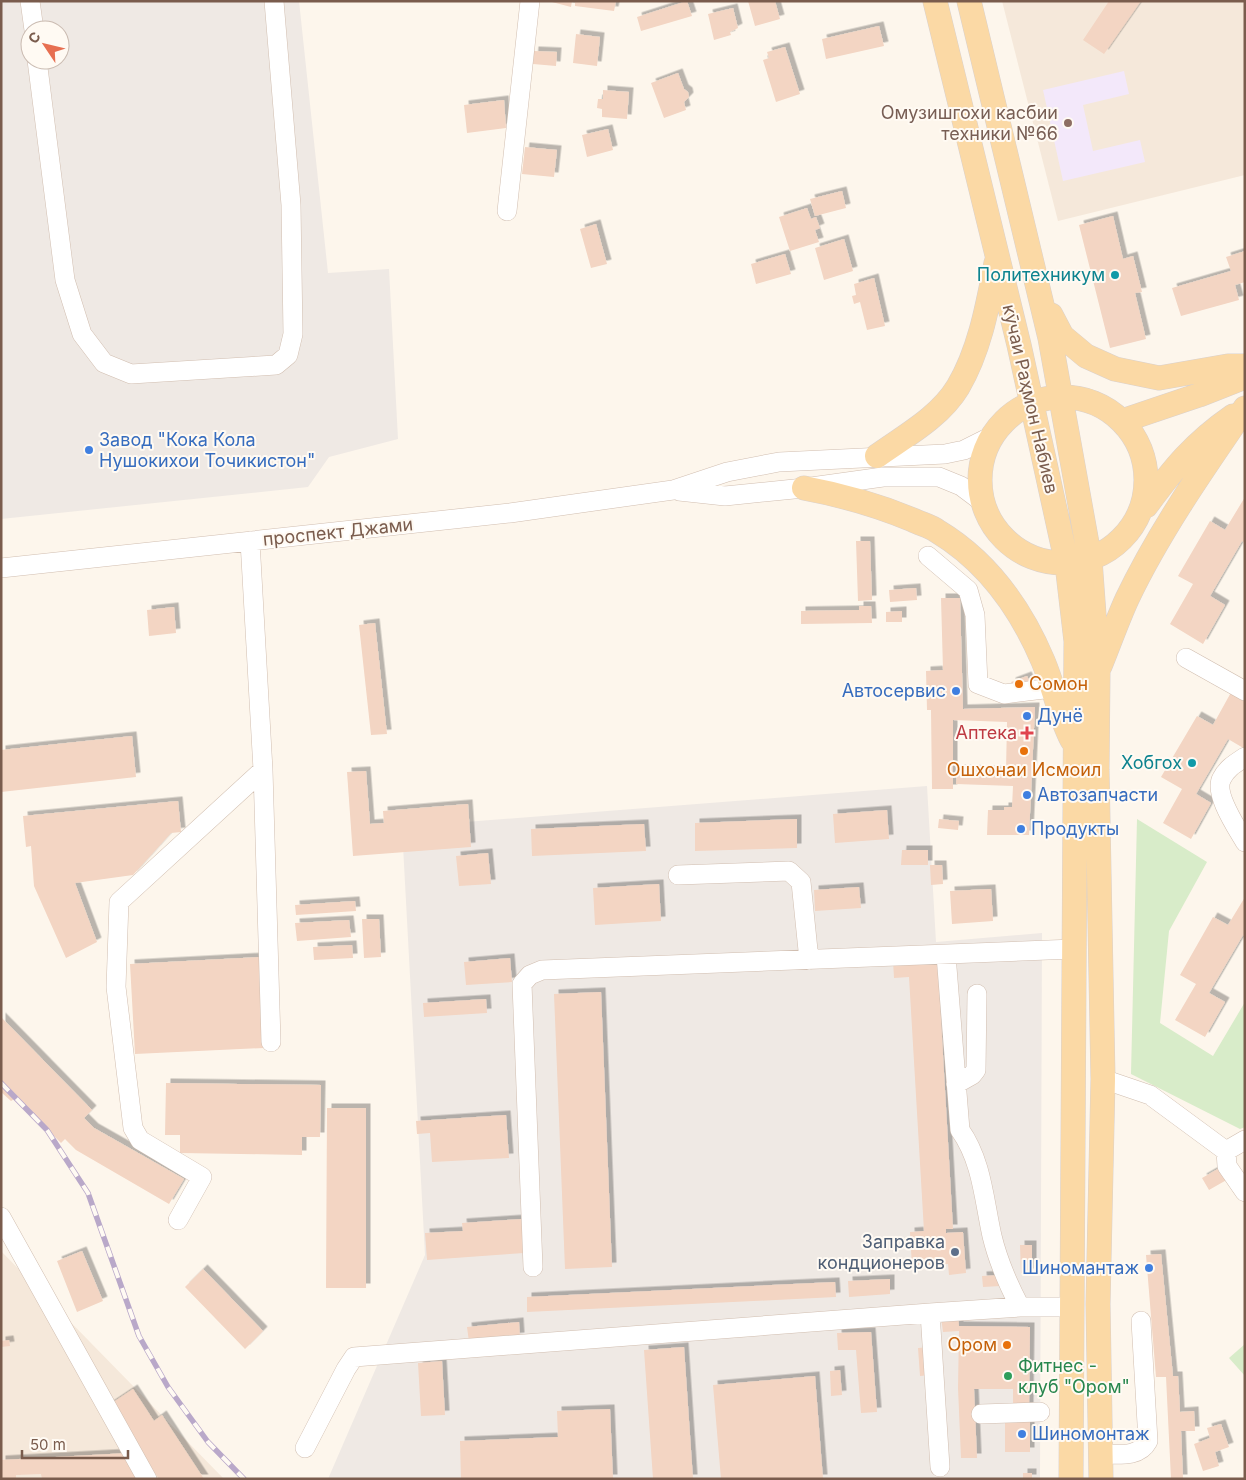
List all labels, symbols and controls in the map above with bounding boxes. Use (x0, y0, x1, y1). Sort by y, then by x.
north arrow (20, 20, 70, 70)
text: С (24, 28, 44, 46)
place label: Омузишгохи касбии техники №66 (881, 102, 1058, 144)
marker: Омузишгохи касбии техники №66 (1062, 117, 1074, 129)
place label: Политехникум (977, 264, 1105, 285)
marker: Политехникум (1109, 269, 1121, 281)
street label: кӯчаи Раҳмон Набиев (998, 302, 1062, 496)
place label: Завод "Кока Кола Нушокихои Точикистон" (99, 429, 315, 471)
marker: Завод "Кока Кола Нушокихои Точикистон" (83, 444, 95, 456)
street label: проспект Джами (262, 513, 414, 550)
place label: Сомон (1029, 673, 1088, 694)
marker: Сомон (1013, 678, 1025, 690)
place label: Автосервис (842, 680, 946, 701)
marker: Автосервис (950, 685, 962, 697)
place label: Дунё (1037, 705, 1083, 726)
marker: Дунё (1021, 710, 1033, 722)
place label: Аптека (956, 722, 1017, 743)
marker: Аптека (1021, 727, 1033, 739)
marker: Ошхонаи Исмоил (1018, 745, 1030, 757)
place label: Хобгох (1121, 752, 1182, 773)
marker: Хобгох (1186, 757, 1198, 769)
place label: Ошхонаи Исмоил (947, 759, 1101, 780)
place label: Автозапчасти (1037, 784, 1158, 805)
marker: Автозапчасти (1021, 789, 1033, 801)
place label: Продукты (1031, 818, 1119, 839)
marker: Продукты (1015, 823, 1027, 835)
place label: Заправка кондционеров (818, 1231, 945, 1273)
marker: Заправка кондционеров (949, 1246, 961, 1258)
place label: Шиномантаж (1022, 1257, 1139, 1278)
marker: Шиномантаж (1143, 1262, 1155, 1274)
place label: Ором (948, 1334, 997, 1355)
marker: Ором (1001, 1339, 1013, 1351)
place label: Фитнес - клуб "Ором" (1018, 1355, 1130, 1397)
marker: Фитнес - клуб "Ором" (1002, 1370, 1014, 1382)
place label: Шиномонтаж (1032, 1423, 1150, 1444)
scale bar (22, 1428, 129, 1460)
marker: Шиномонтаж (1016, 1428, 1028, 1440)
text: 50 m (30, 1435, 66, 1454)

